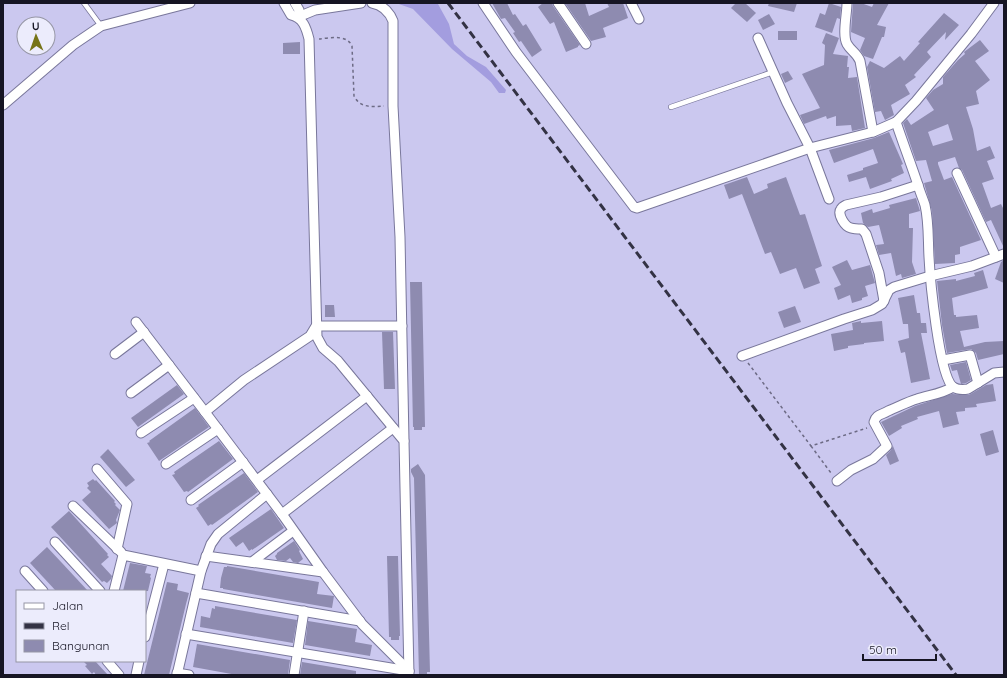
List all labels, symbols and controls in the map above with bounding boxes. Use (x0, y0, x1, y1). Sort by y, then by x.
north arrow (16, 16, 56, 56)
text: U (32, 19, 40, 33)
legend (16, 590, 146, 662)
text: Jalan (52, 598, 83, 613)
text: Rel (52, 618, 70, 633)
scale bar (863, 636, 936, 662)
text: Bangunan (52, 638, 109, 653)
text: 50 m (869, 642, 897, 657)

